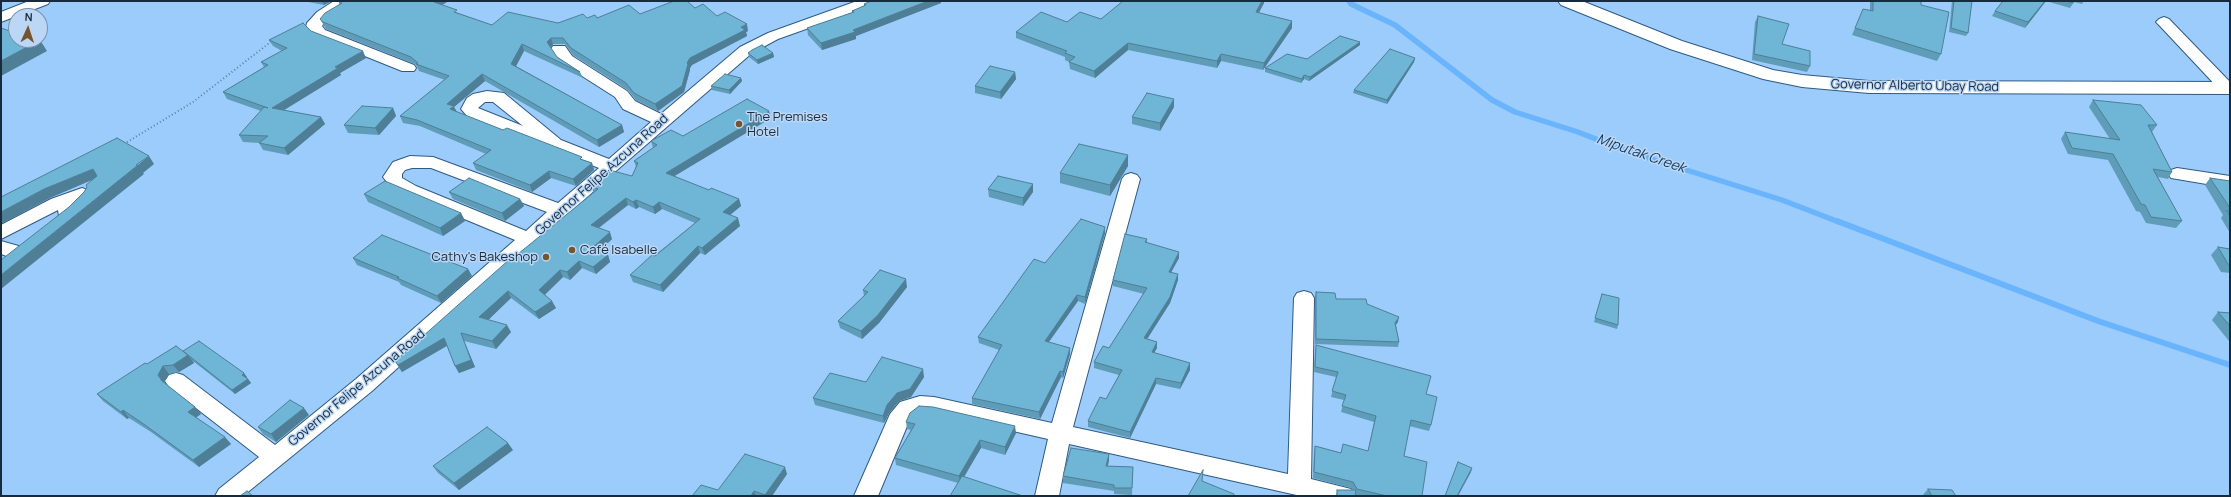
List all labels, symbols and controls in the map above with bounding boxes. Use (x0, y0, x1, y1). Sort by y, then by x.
north arrow (8, 8, 48, 48)
text: N (24, 9, 33, 24)
street label: Governor Alberto Ubay Road (1831, 77, 1999, 95)
place label: The Premises Hotel (747, 109, 828, 140)
street label: Governor Felipe Azcuna Road (532, 111, 672, 239)
marker: The Premises Hotel (734, 119, 744, 129)
water label: Miputak Creek (1594, 131, 1688, 177)
place label: Café Isabelle (580, 242, 657, 258)
marker: Café Isabelle (567, 245, 577, 255)
place label: Cathy's Bakeshop (431, 249, 538, 265)
marker: Cathy's Bakeshop (541, 252, 551, 262)
street label: Governor Felipe Azcuna Road (285, 326, 429, 450)

